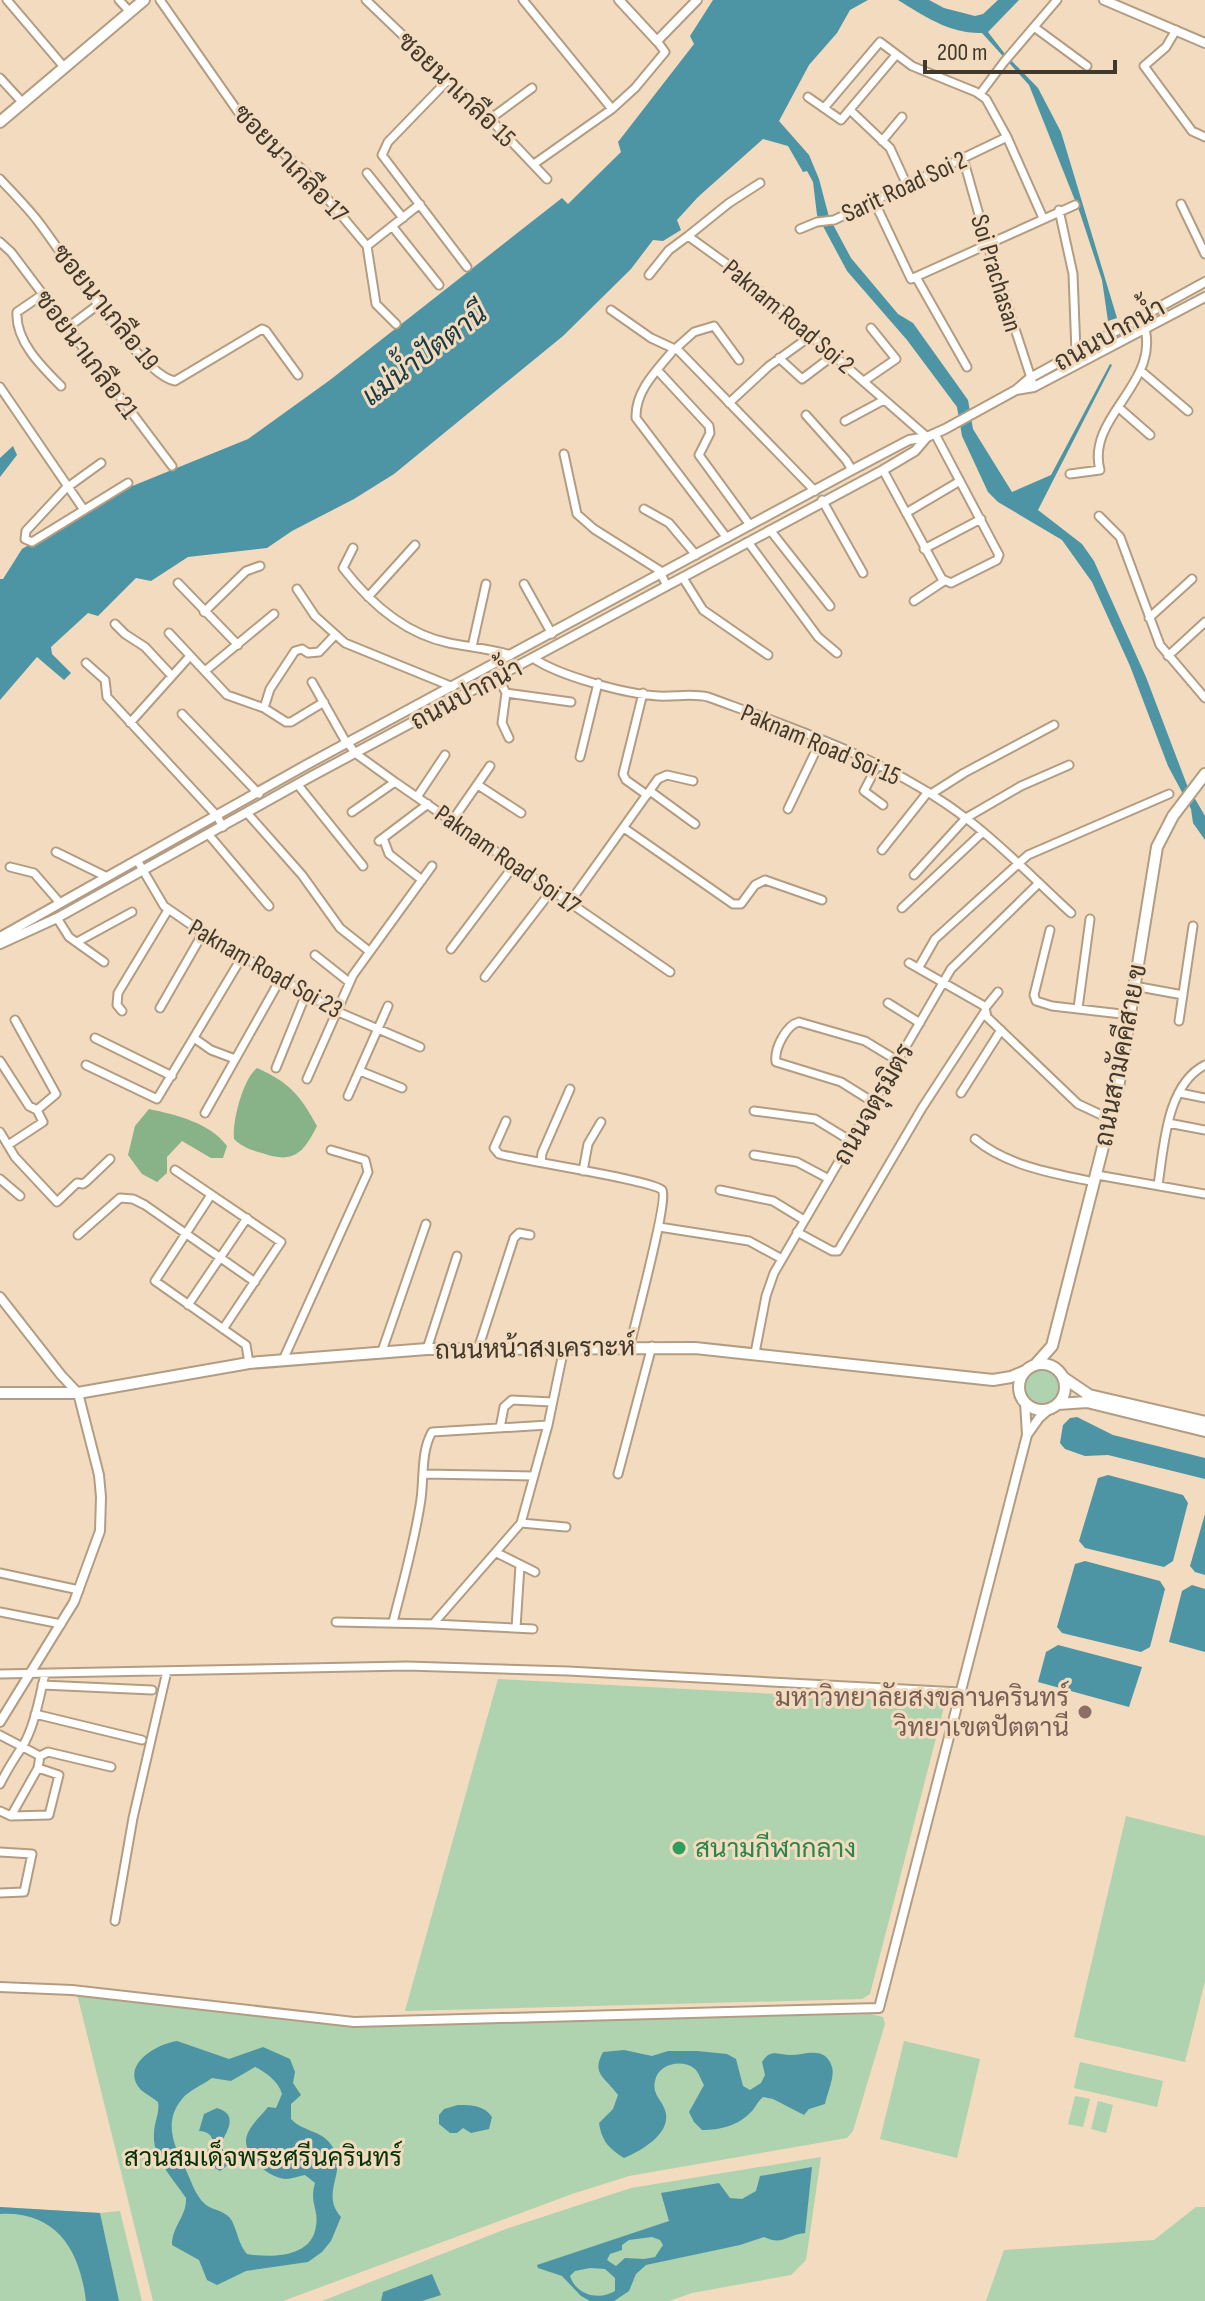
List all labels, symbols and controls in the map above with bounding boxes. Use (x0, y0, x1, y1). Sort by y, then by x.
scale bar (925, 24, 1115, 74)
street label: ซอยนาเกลือ 15 (390, 25, 523, 154)
text: 200 m (937, 38, 988, 67)
street label: ซอยนาเกลือ 17 (226, 97, 356, 230)
street label: Sarit Road Soi 2 (837, 145, 972, 230)
street label: Soi Prachasan (963, 211, 1028, 336)
street label: ซอยนาเกลือ 19 (45, 237, 167, 377)
street label: Paknam Road Soi 2 (716, 253, 860, 381)
street label: ซอยนาเกลือ 21 (27, 283, 146, 425)
street label: ถนนปากน้ำ (1045, 286, 1171, 378)
water label: แม่น้ำปัตตานี (350, 289, 496, 413)
street label: ถนนปากน้ำ (402, 647, 528, 738)
street label: Paknam Road Soi 15 (736, 698, 905, 793)
street label: Paknam Road Soi 17 (428, 799, 586, 922)
street label: Paknam Road Soi 23 (183, 913, 348, 1026)
street label: ถนนสามัคคีสาย ข (1087, 961, 1154, 1149)
street label: ถนนจตุรมิตร (826, 1038, 922, 1172)
street label: ถนนหน้าสงเคราะห์ (435, 1329, 635, 1367)
place label: มหาวิทยาลัยสงขลานครินทร์ วิทยาเขตปัตตานี (775, 1680, 1069, 1744)
marker: มหาวิทยาลัยสงขลานครินทร์ วิทยาเขตปัตตานี (1076, 1703, 1094, 1721)
place label: สนามกีฬากลาง (695, 1832, 856, 1865)
marker: สนามกีฬากลาง (670, 1839, 688, 1857)
park label: สวนสมเด็จพระศรีนครินทร์ (124, 2139, 402, 2174)

